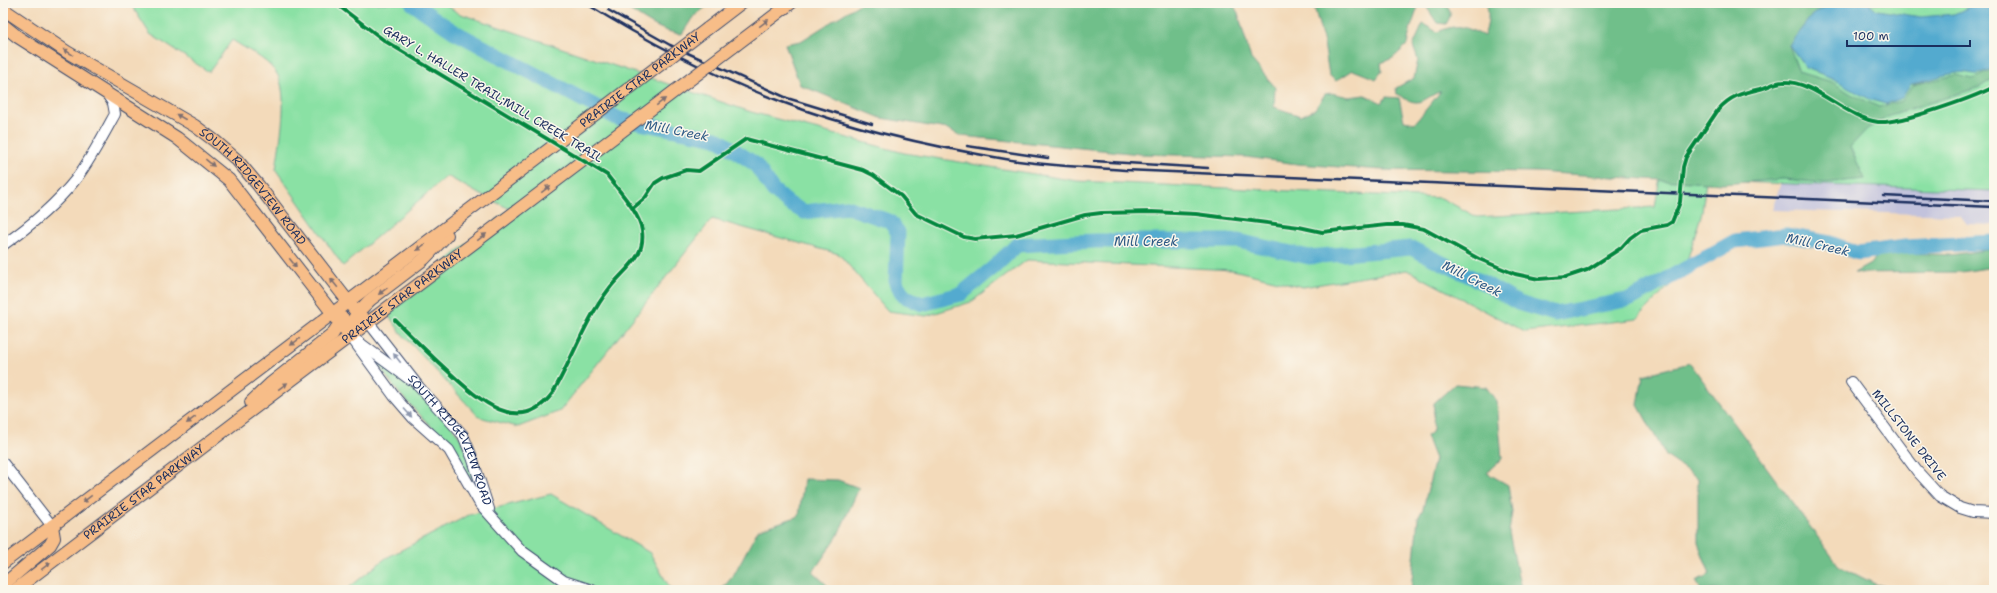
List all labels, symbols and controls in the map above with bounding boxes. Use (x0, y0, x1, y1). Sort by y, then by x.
one-way arrow (759, 20, 769, 28)
street label: GARY L. HALLER TRAIL;MILL CREEK TRAIL (380, 22, 606, 166)
scale bar (1847, 22, 1970, 48)
street label: PRAIRIE STAR PARKWAY (576, 28, 705, 131)
text: 100 m (1853, 28, 1889, 44)
one-way arrow (63, 48, 73, 56)
one-way arrow (656, 98, 667, 106)
one-way arrow (175, 114, 186, 121)
water label: Mill Creek (644, 116, 711, 145)
street label: SOUTH RIDGEVIEW ROAD (196, 124, 310, 248)
one-way arrow (205, 159, 215, 168)
one-way arrow (541, 185, 552, 193)
water label: Mill Creek (1785, 229, 1852, 260)
one-way arrow (477, 233, 488, 241)
water label: Mill Creek (1114, 233, 1179, 250)
one-way arrow (416, 243, 427, 251)
street label: PRAIRIE STAR PARKWAY (338, 245, 467, 348)
water label: Mill Creek (1439, 256, 1505, 301)
one-way arrow (289, 257, 297, 268)
one-way arrow (330, 278, 339, 289)
one-way arrow (377, 286, 388, 295)
one-way arrow (290, 338, 300, 346)
one-way arrow (392, 352, 401, 363)
street label: SOUTH RIDGEVIEW ROAD (404, 371, 495, 508)
one-way arrow (278, 382, 289, 390)
street label: MILLSTONE DRIVE (1868, 386, 1950, 484)
one-way arrow (403, 408, 412, 417)
one-way arrow (186, 416, 196, 424)
street label: PRAIRIE STAR PARKWAY (80, 440, 208, 543)
one-way arrow (82, 495, 93, 503)
one-way arrow (40, 562, 51, 571)

